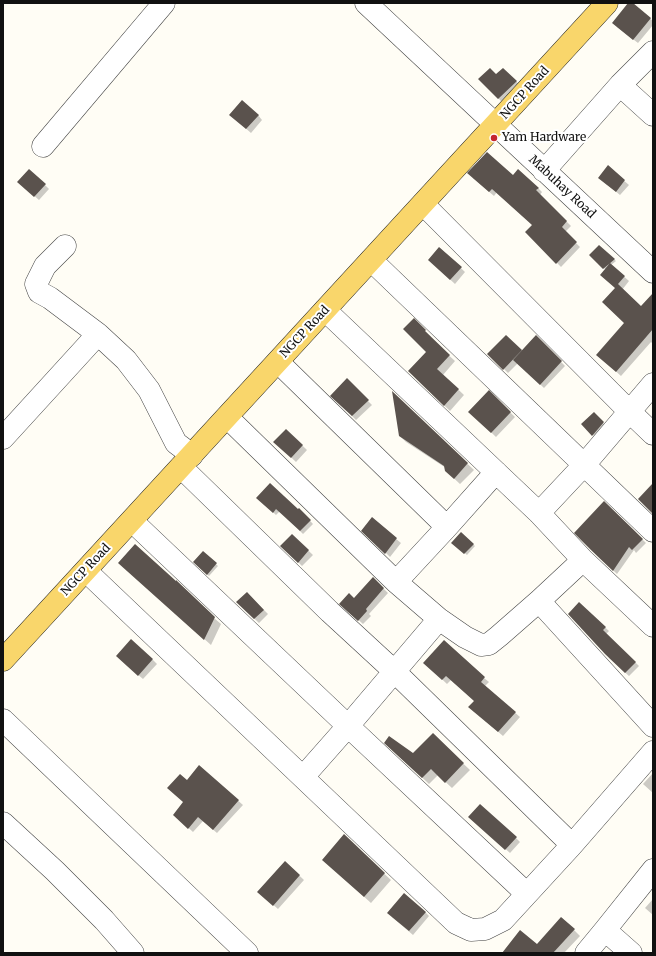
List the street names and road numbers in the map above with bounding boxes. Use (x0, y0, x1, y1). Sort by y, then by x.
street label: NGCP Road (498, 64, 552, 122)
street label: Mabuhay Road (526, 152, 598, 222)
street label: NGCP Road (277, 303, 333, 361)
street label: NGCP Road (58, 541, 114, 599)

